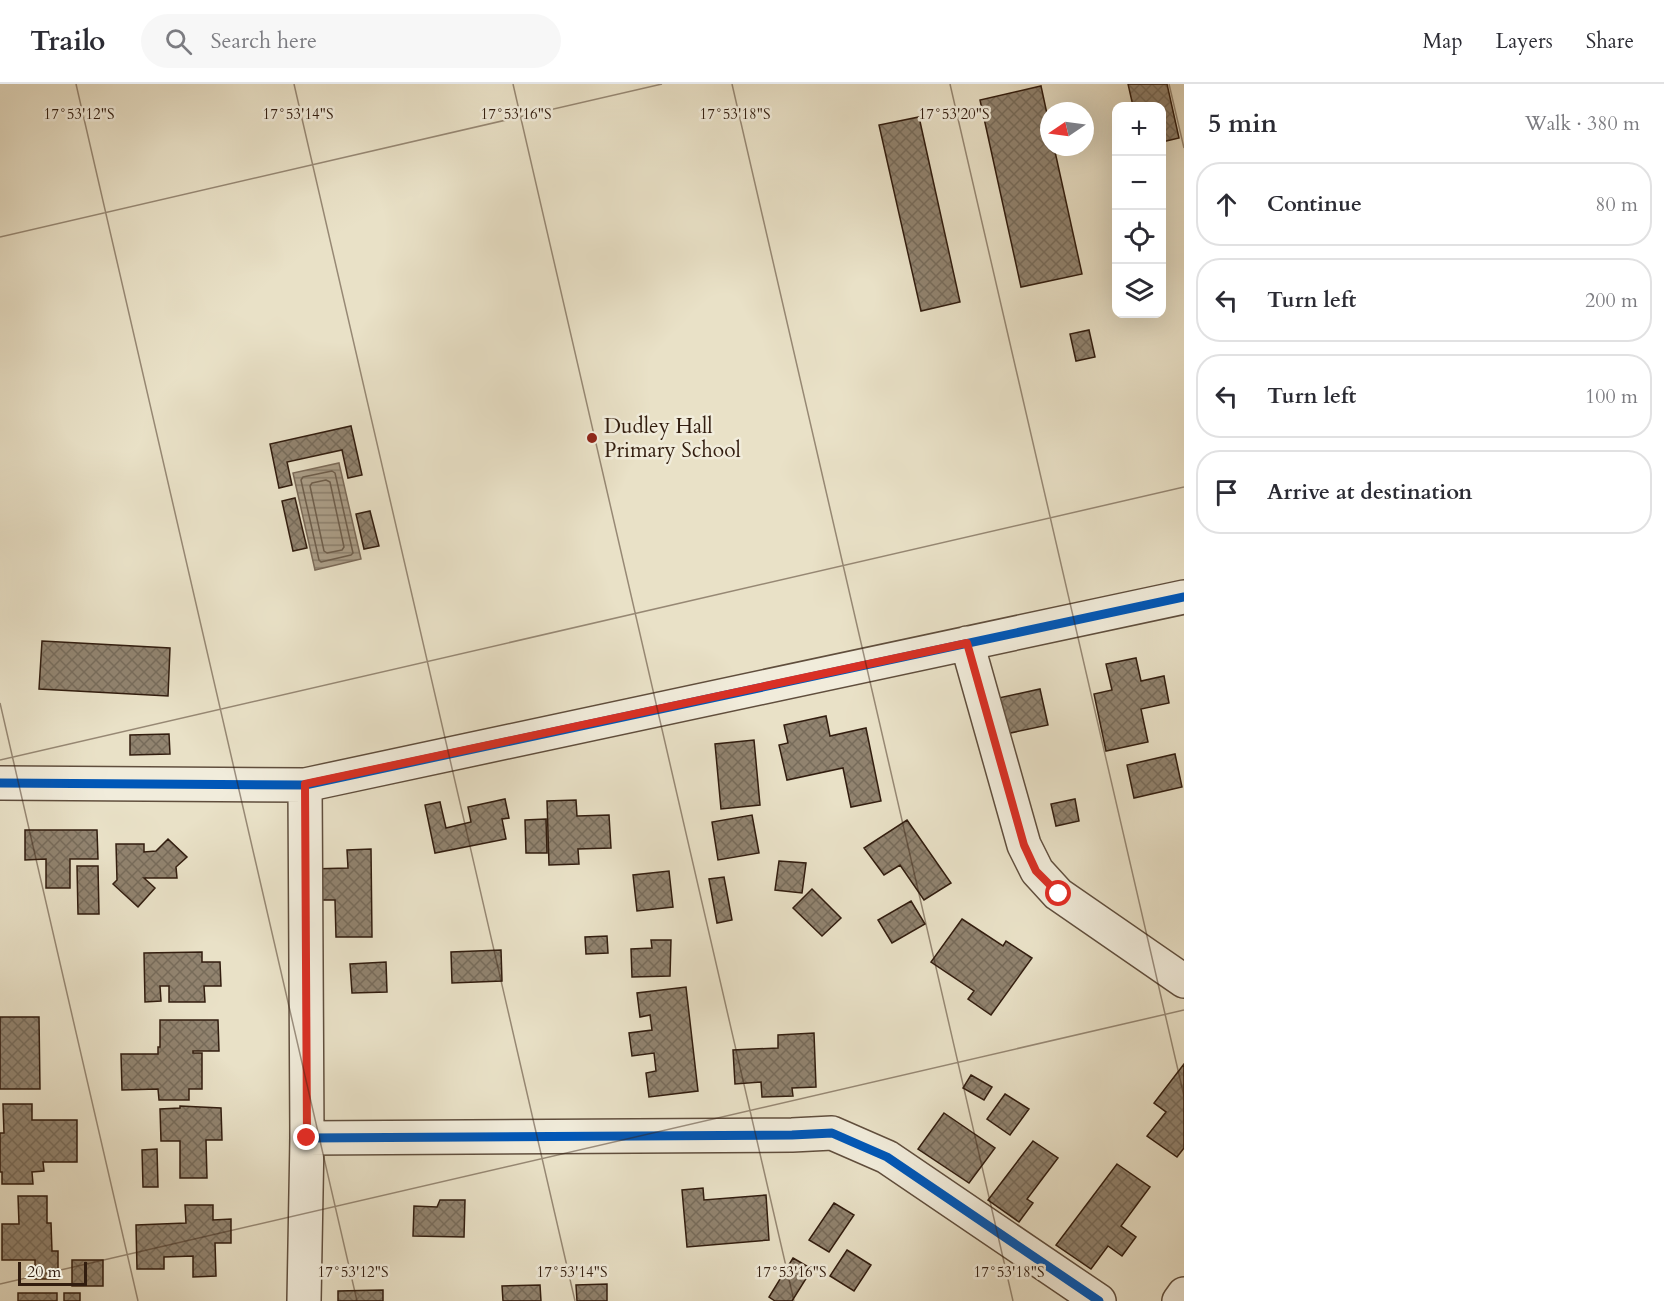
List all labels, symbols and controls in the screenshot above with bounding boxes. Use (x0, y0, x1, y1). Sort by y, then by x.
search box (141, 14, 561, 68)
text: Trailo (30, 22, 105, 60)
icon: search (162, 25, 195, 58)
text: Search here (210, 26, 317, 56)
text: Map (1423, 27, 1463, 56)
text: Layers (1496, 27, 1553, 56)
text: Share (1586, 27, 1634, 56)
north arrow (1040, 102, 1094, 156)
map controls (1112, 102, 1166, 318)
button: + (1112, 102, 1166, 156)
text: 17°53'12"S (44, 104, 114, 124)
text: 17°53'14"S (263, 104, 333, 124)
text: 17°53'16"S (481, 104, 551, 124)
text: 17°53'18"S (700, 104, 770, 124)
text: 17°53'20"S (919, 104, 989, 124)
text: 5 min (1208, 106, 1277, 141)
text: Walk · 380 m (1525, 110, 1640, 137)
button: − (1112, 156, 1166, 210)
icon: ahead (1210, 188, 1243, 221)
text: Continue (1267, 189, 1362, 219)
text: 80 m (1595, 191, 1638, 218)
button: locate (1112, 210, 1166, 264)
button: layers (1112, 264, 1166, 318)
icon: left (1210, 284, 1243, 317)
text: Turn left (1267, 285, 1356, 315)
text: 200 m (1585, 287, 1638, 314)
icon: left (1210, 380, 1243, 413)
text: Turn left (1267, 381, 1356, 411)
text: 100 m (1585, 383, 1638, 410)
place label: Dudley Hall Primary School (604, 412, 741, 465)
marker: Dudley Hall Primary School (585, 431, 599, 445)
icon: arrive (1210, 476, 1243, 509)
text: Arrive at destination (1267, 477, 1472, 507)
route start (1045, 880, 1071, 906)
route end (293, 1124, 319, 1150)
scale bar (18, 1259, 87, 1286)
text: 20 m (27, 1261, 61, 1283)
text: 17°53'12"S (318, 1262, 388, 1282)
text: 17°53'14"S (537, 1262, 607, 1282)
text: 17°53'16"S (756, 1262, 826, 1282)
text: 17°53'18"S (974, 1262, 1044, 1282)

